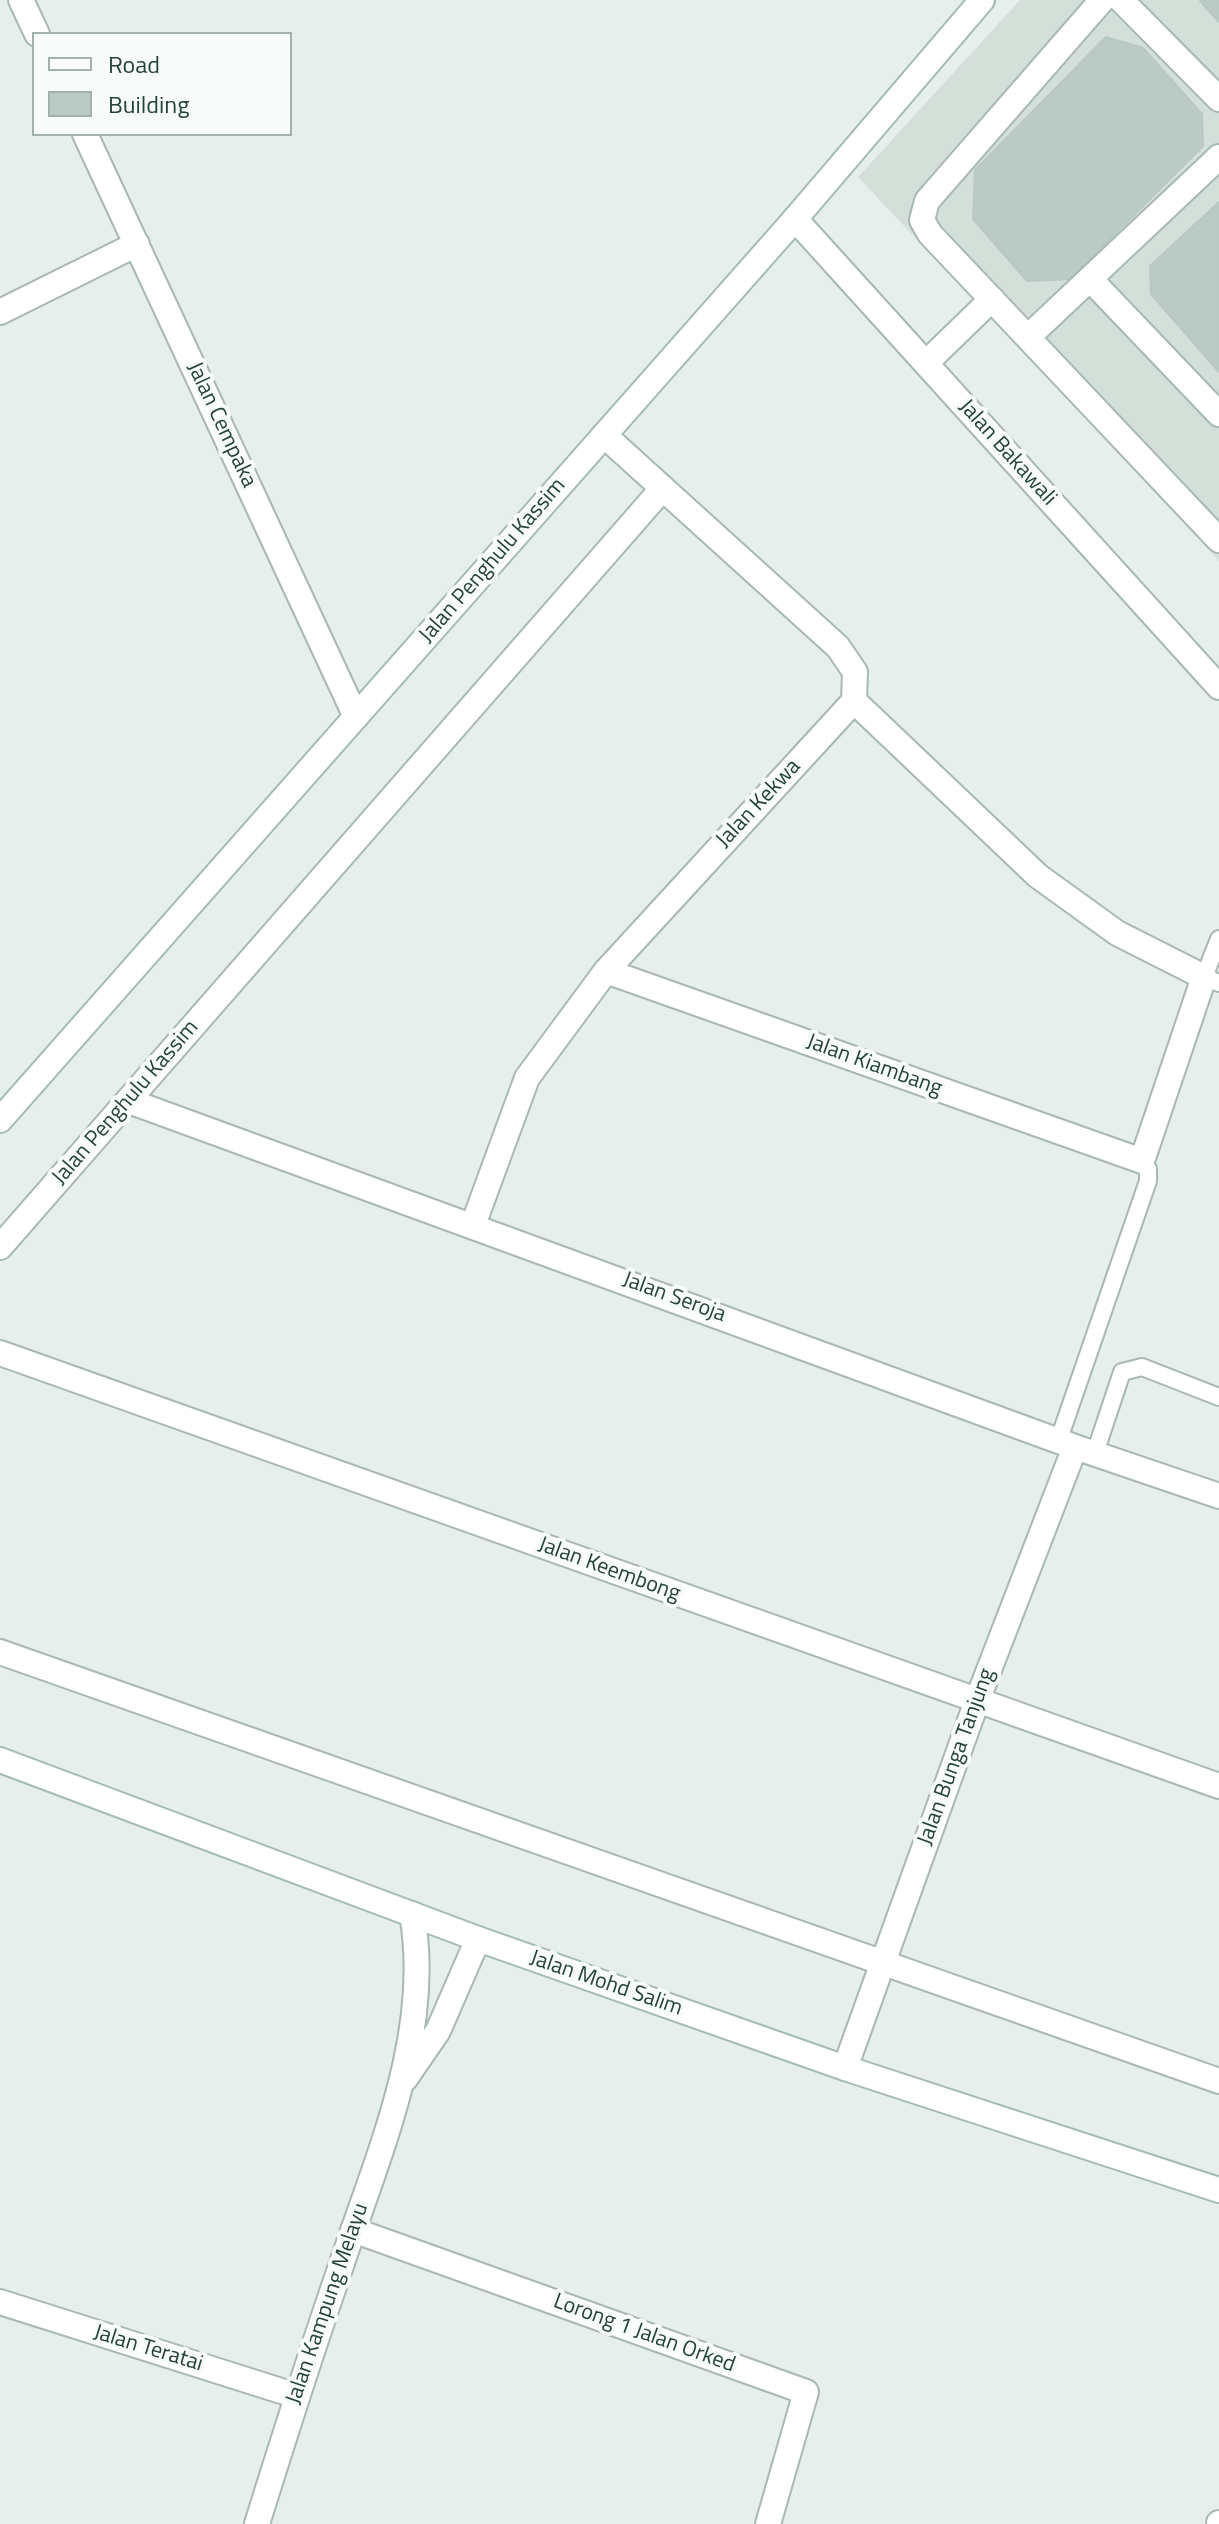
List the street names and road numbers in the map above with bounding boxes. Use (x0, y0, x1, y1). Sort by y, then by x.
street label: Jalan Cempaka (180, 358, 262, 492)
street label: Jalan Bakawali (952, 394, 1062, 512)
street label: Jalan Penghulu Kassim (414, 473, 572, 649)
street label: Jalan Kekwa (711, 754, 807, 854)
street label: Jalan Penghulu Kassim (47, 1015, 205, 1191)
street label: Jalan Kiambang (802, 1029, 946, 1103)
street label: Jalan Seroja (619, 1267, 729, 1329)
street label: Jalan Keembong (534, 1532, 684, 1608)
street label: Jalan Bunga Tanjung (913, 1665, 1001, 1849)
street label: Jalan Mohd Salim (526, 1946, 686, 2022)
street label: Jalan Kampung Melayu (281, 2200, 375, 2408)
street label: Lorong 1 Jalan Orked (550, 2289, 738, 2379)
street label: Jalan Teratai (90, 2320, 206, 2378)

